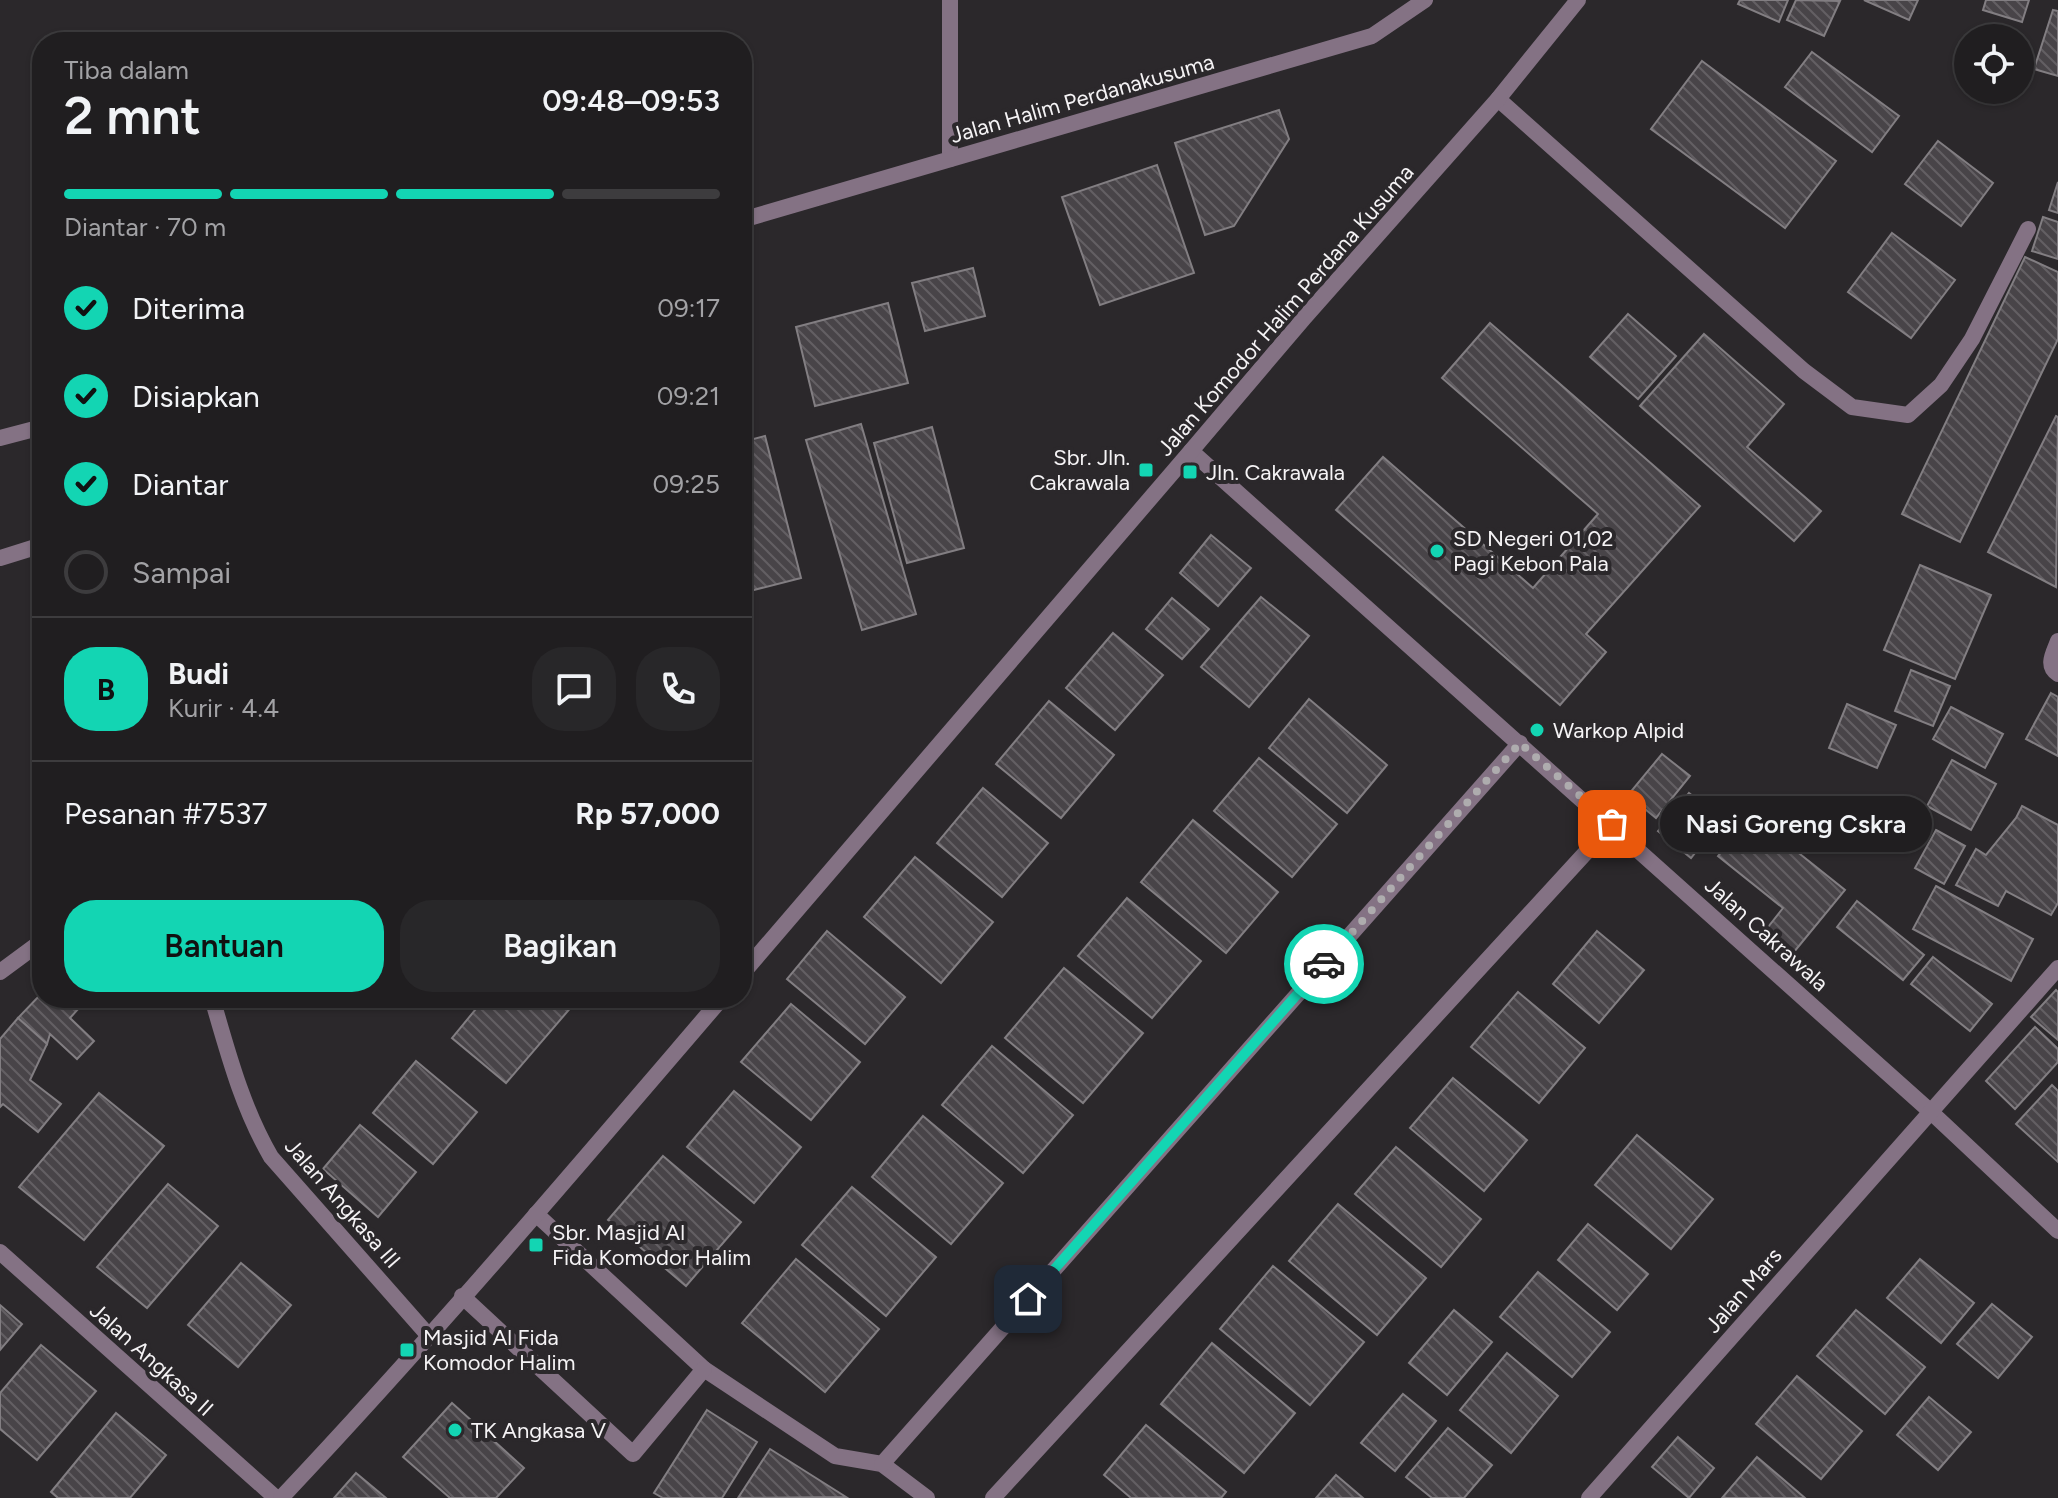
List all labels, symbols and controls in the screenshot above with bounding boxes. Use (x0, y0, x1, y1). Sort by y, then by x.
map controls (1954, 24, 2034, 104)
button: locate (1954, 24, 2034, 104)
street label: Jalan Halim Perdanakusuma (947, 48, 1217, 149)
text: Tiba dalam (64, 54, 189, 86)
text: 09:48–09:53 (542, 82, 720, 119)
text: 2 mnt (64, 85, 201, 147)
street label: Jalan Komodor Halim Perdana Kusuma (1151, 159, 1419, 462)
text: Diantar · 70 m (64, 211, 226, 243)
icon: check (64, 286, 108, 330)
text: Diterima (132, 290, 245, 327)
text: 09:17 (657, 292, 720, 324)
icon: check (64, 374, 108, 418)
text: Disiapkan (132, 378, 260, 415)
text: 09:21 (657, 380, 720, 412)
place label: Sbr. Jln. Cakrawala (1029, 444, 1130, 496)
place label: Jln. Cakrawala (1206, 459, 1345, 486)
marker: Sbr. Jln. Cakrawala (1137, 461, 1155, 479)
icon: check (64, 462, 108, 506)
marker: Jln. Cakrawala (1181, 463, 1199, 481)
text: Diantar (132, 466, 228, 503)
text: 09:25 (653, 468, 720, 500)
place label: SD Negeri 01,02 Pagi Kebon Pala (1453, 525, 1614, 577)
marker: SD Negeri 01,02 Pagi Kebon Pala (1428, 542, 1446, 560)
text: Sampai (132, 554, 231, 591)
button: chat (532, 647, 616, 731)
button: phone (636, 647, 720, 731)
text: Budi (168, 655, 229, 692)
text: B (97, 671, 115, 708)
text: Kurir · 4.4 (168, 692, 279, 724)
place label: Warkop Alpid (1553, 717, 1684, 744)
marker: Warkop Alpid (1528, 721, 1546, 739)
pin (1578, 790, 1646, 858)
text: Pesanan #7537 (64, 795, 268, 832)
text: Rp 57,000 (575, 795, 720, 832)
callout: Nasi Goreng Cskra (1660, 796, 1932, 852)
icon: bag (1590, 802, 1634, 846)
text: Nasi Goreng Cskra (1686, 808, 1906, 840)
street label: Jalan Cakrawala (1699, 872, 1834, 997)
button: Bantuan (64, 900, 384, 992)
button: Bagikan (400, 900, 720, 992)
courier (1284, 924, 1364, 1004)
icon: car (1302, 942, 1346, 986)
street label: Jalan Angkasa III (279, 1133, 406, 1274)
place label: Sbr. Masjid Al Fida Komodor Halim (552, 1219, 751, 1271)
marker: Sbr. Masjid Al Fida Komodor Halim (527, 1236, 545, 1254)
street label: Jalan Mars (1699, 1242, 1788, 1338)
pin (994, 1265, 1062, 1333)
icon: home (1006, 1277, 1050, 1321)
street label: Jalan Angkasa II (84, 1297, 219, 1422)
place label: Masjid Al Fida Komodor Halim (423, 1324, 575, 1376)
marker: Masjid Al Fida Komodor Halim (398, 1341, 416, 1359)
place label: TK Angkasa V (471, 1417, 607, 1444)
marker: TK Angkasa V (446, 1421, 464, 1439)

